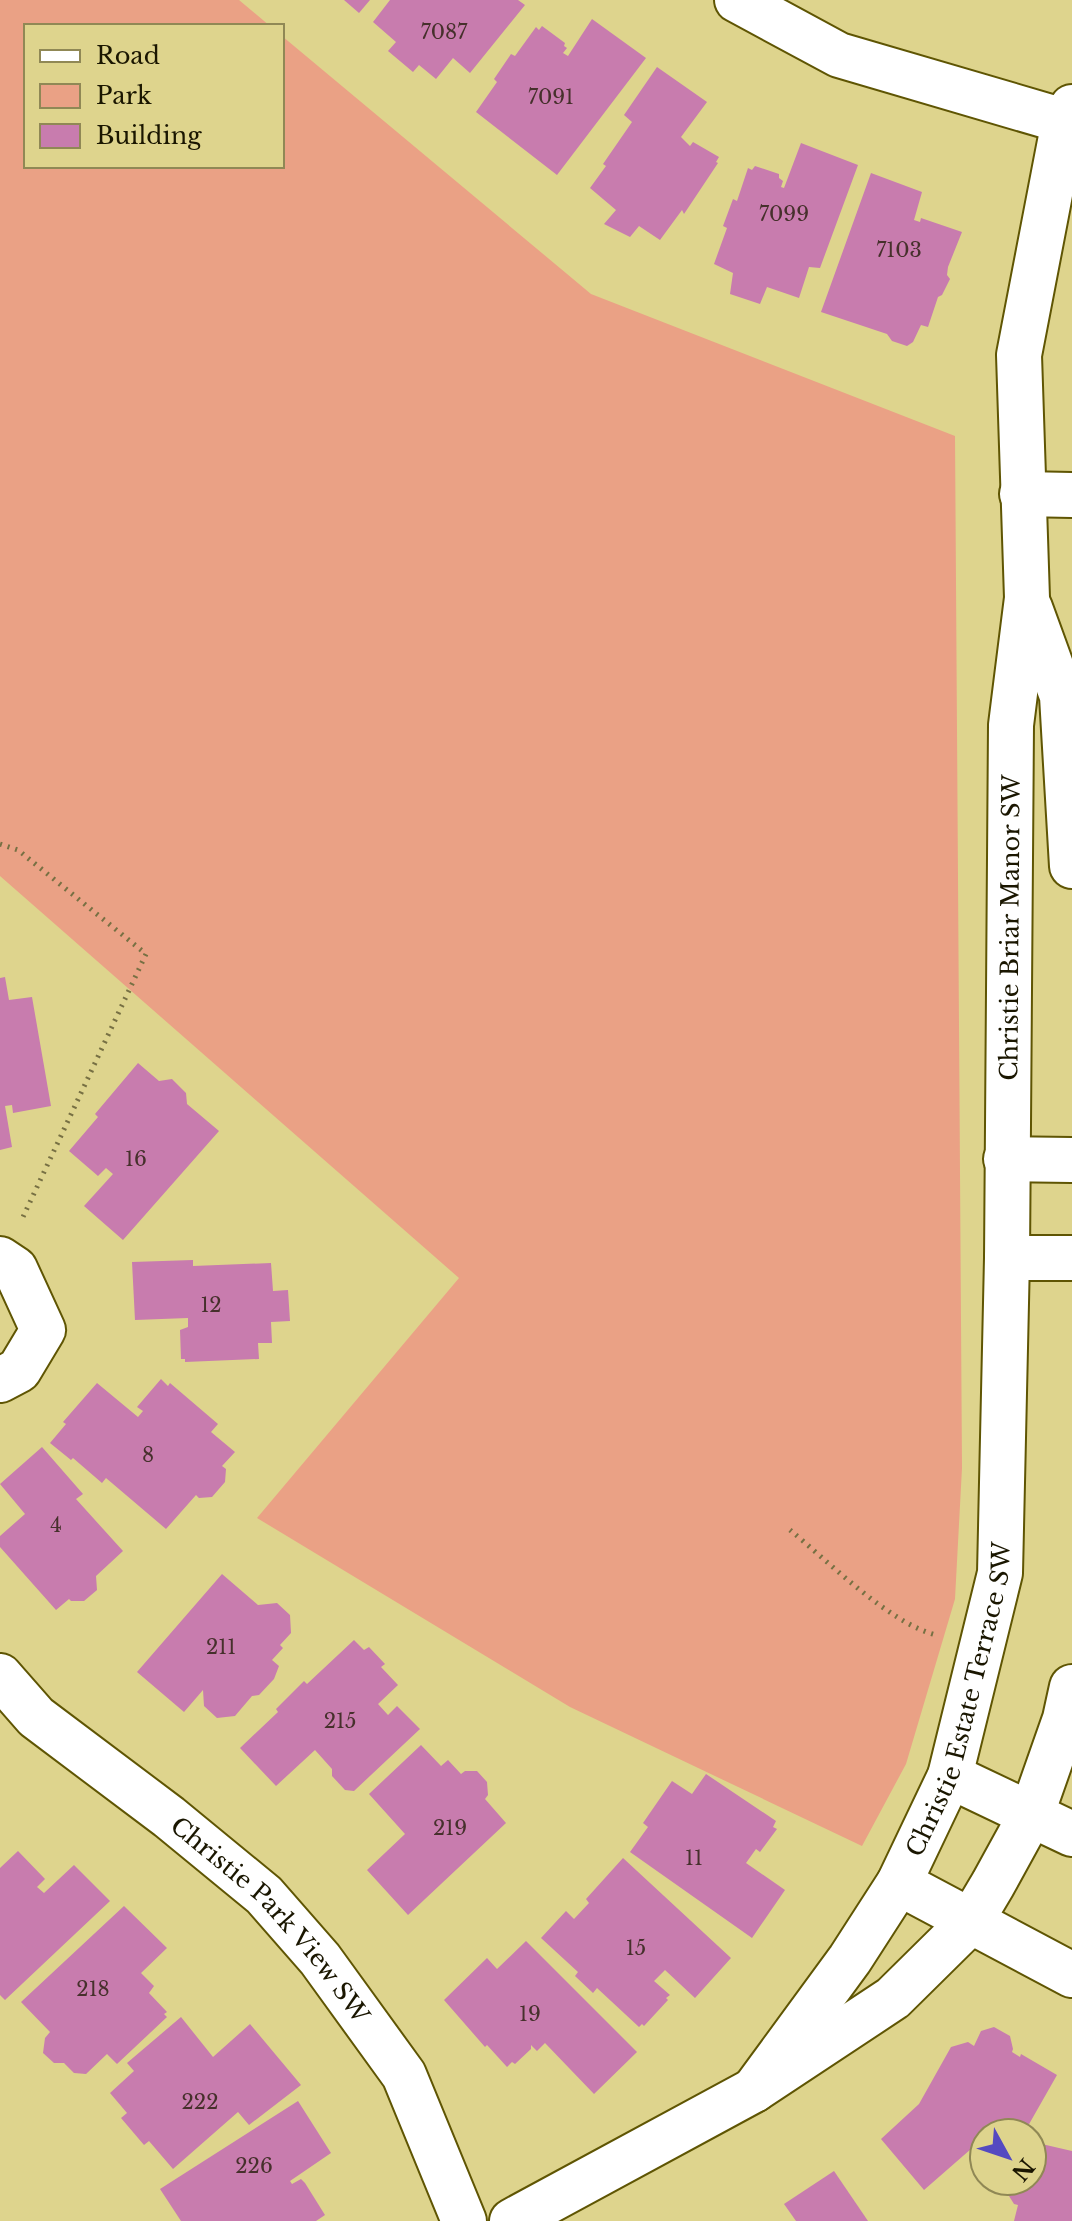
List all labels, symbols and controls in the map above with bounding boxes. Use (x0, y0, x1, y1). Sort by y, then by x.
house number: 7087 (421, 20, 468, 44)
legend (24, 24, 284, 168)
text: Road (96, 41, 160, 70)
text: Park (96, 81, 152, 110)
house number: 7091 (528, 85, 574, 109)
text: Building (96, 121, 202, 150)
house number: 7099 (759, 202, 809, 226)
house number: 7103 (876, 238, 922, 262)
street label: Christie Briar Manor SW (994, 774, 1025, 1081)
house number: 16 (125, 1147, 147, 1171)
house number: 12 (200, 1293, 222, 1317)
house number: 8 (142, 1443, 154, 1467)
house number: 4 (50, 1513, 62, 1537)
street label: Christie Estate Terrace SW (899, 1540, 1015, 1861)
house number: 211 (206, 1635, 236, 1659)
house number: 215 (324, 1709, 356, 1733)
street label: Christie Park View SW (165, 1810, 376, 2029)
house number: 219 (433, 1816, 467, 1840)
house number: 11 (685, 1846, 703, 1870)
house number: 15 (626, 1936, 646, 1960)
house number: 218 (76, 1977, 110, 2001)
house number: 19 (519, 2002, 541, 2026)
house number: 222 (182, 2090, 218, 2114)
north arrow (968, 2117, 1048, 2197)
text: N (1006, 2153, 1040, 2186)
house number: 226 (235, 2154, 273, 2178)

